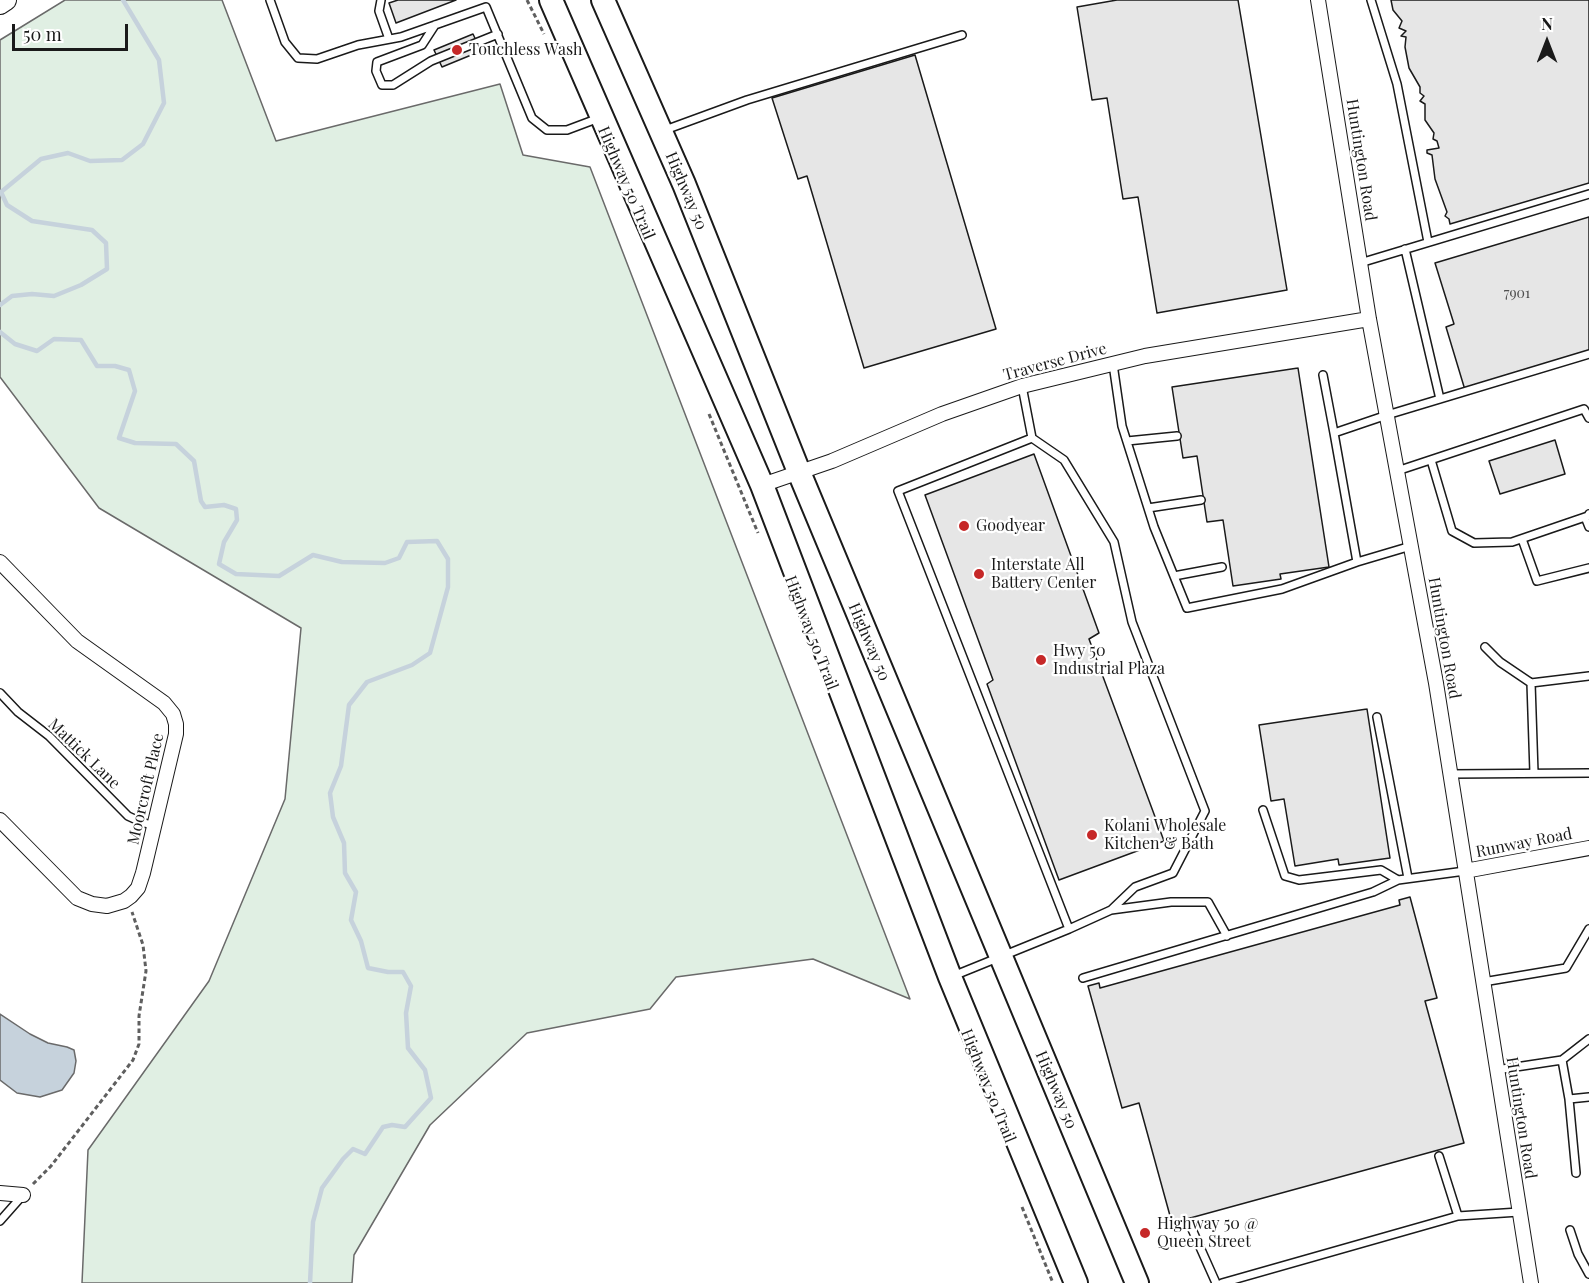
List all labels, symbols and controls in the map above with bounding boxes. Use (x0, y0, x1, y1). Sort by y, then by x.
scale bar (15, 12, 130, 50)
north arrow (1517, 12, 1577, 72)
text: N (1541, 13, 1553, 34)
text: 50 m (23, 22, 62, 46)
place label: Touchless Wash (469, 40, 583, 60)
marker: Touchless Wash (450, 43, 464, 57)
street label: Huntington Road (1342, 98, 1380, 222)
street label: Highway 50 Trail (593, 123, 659, 243)
street label: Highway 50 (661, 149, 711, 233)
house number: 7901 (1504, 286, 1530, 302)
street label: Traverse Drive (1001, 339, 1109, 385)
place label: Goodyear (976, 516, 1045, 536)
marker: Goodyear (957, 519, 971, 533)
place label: Interstate All Battery Center (991, 555, 1096, 593)
marker: Interstate All Battery Center (972, 567, 986, 581)
street label: Highway 50 Trail (780, 573, 842, 693)
street label: Huntington Road (1424, 576, 1464, 700)
street label: Highway 50 (844, 600, 894, 684)
place label: Hwy 50 Industrial Plaza (1053, 641, 1165, 679)
marker: Hwy 50 Industrial Plaza (1034, 653, 1048, 667)
street label: Mattick Lane (44, 715, 124, 793)
street label: Moorcroft Place (124, 731, 168, 847)
place label: Kolani Wholesale Kitchen & Bath (1104, 816, 1226, 854)
street label: Runway Road (1474, 824, 1574, 862)
marker: Kolani Wholesale Kitchen & Bath (1085, 828, 1099, 842)
street label: Highway 50 Trail (956, 1026, 1020, 1146)
street label: Highway 50 (1031, 1048, 1081, 1132)
street label: Huntington Road (1502, 1056, 1540, 1180)
place label: Highway 50 @ Queen Street (1157, 1214, 1258, 1252)
marker: Highway 50 @ Queen Street (1138, 1226, 1152, 1240)

